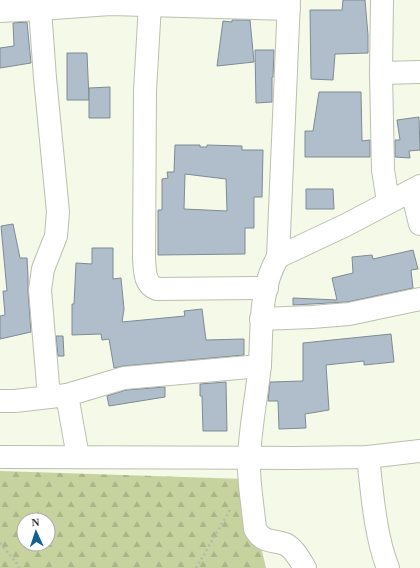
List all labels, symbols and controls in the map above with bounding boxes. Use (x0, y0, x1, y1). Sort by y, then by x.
north arrow (16, 512, 56, 552)
text: N (31, 516, 40, 528)

